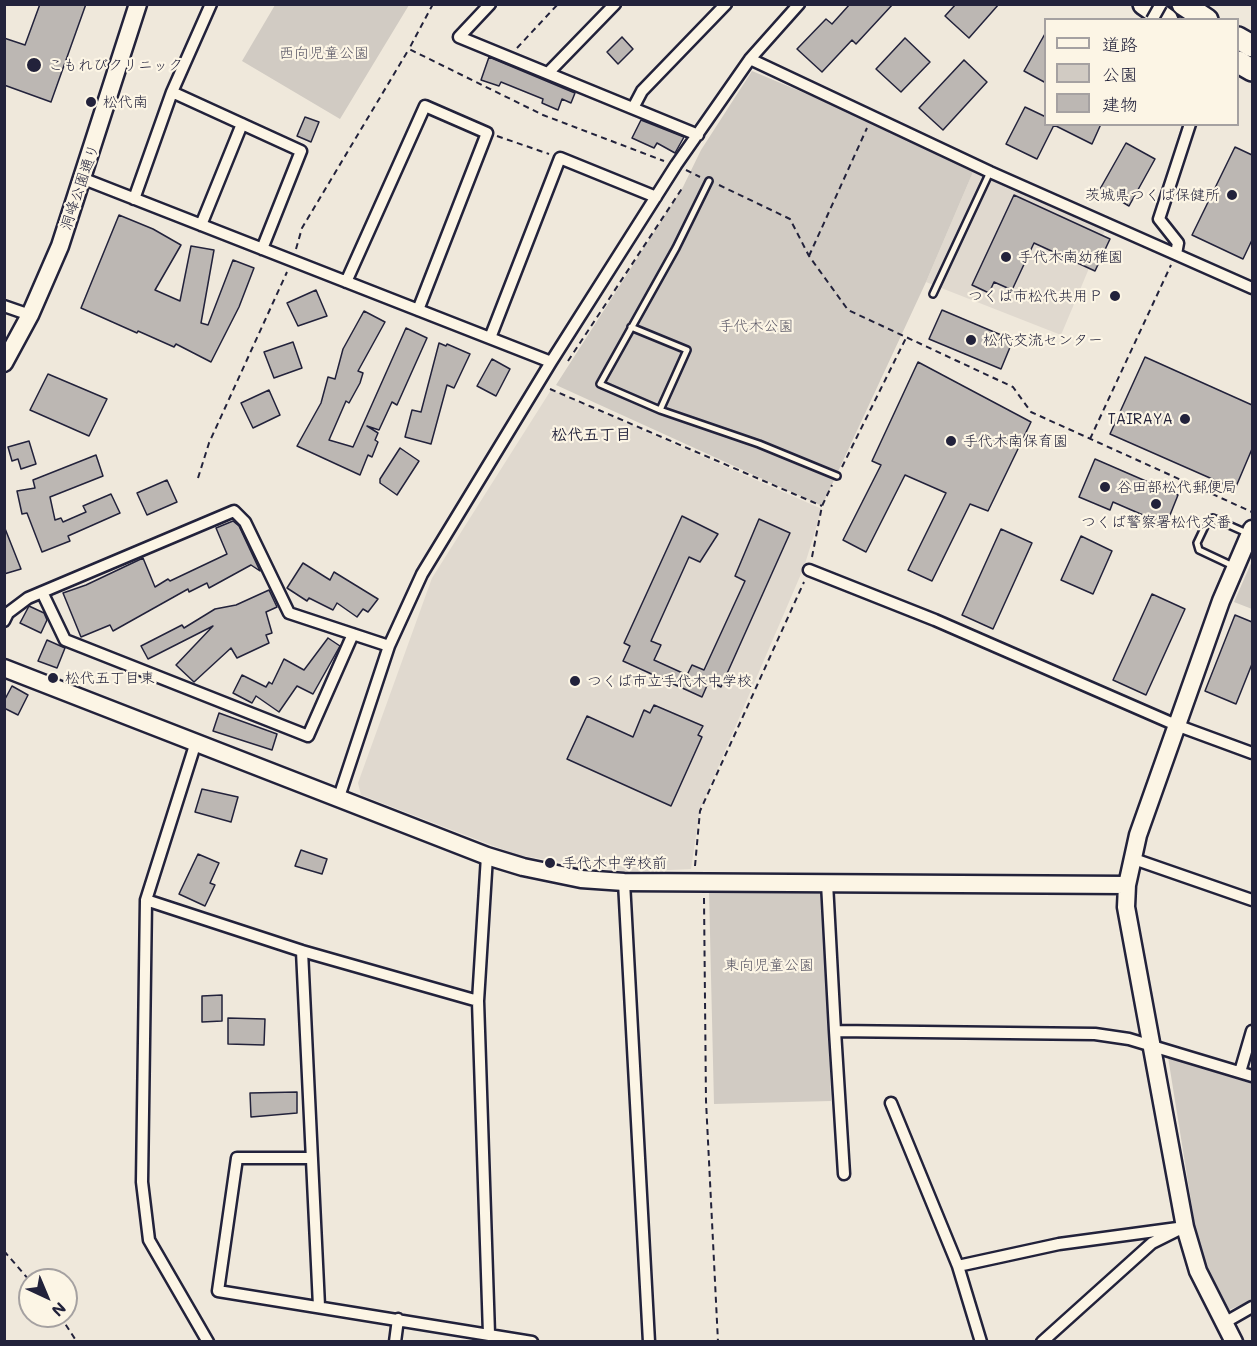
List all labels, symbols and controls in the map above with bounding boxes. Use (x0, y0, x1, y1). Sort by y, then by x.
legend (1044, 18, 1239, 126)
text: 道路 (1102, 32, 1138, 56)
park label: 西向児童公園 (279, 44, 369, 62)
marker: こもれびクリニック (25, 56, 43, 74)
place label: こもれびクリニック (48, 56, 183, 74)
text: 公園 (1102, 62, 1138, 86)
text: 建物 (1102, 92, 1138, 116)
place label: 松代南 (103, 93, 148, 111)
marker: 松代南 (84, 95, 98, 109)
street label: 洞峰公園通り (57, 142, 103, 232)
place label: 茨城県つくば保健所 (1085, 186, 1220, 204)
marker: 茨城県つくば保健所 (1225, 188, 1239, 202)
place label: 手代木南幼稚園 (1018, 248, 1123, 266)
marker: 手代木南幼稚園 (999, 250, 1013, 264)
place label: つくば市松代共用Ｐ (968, 287, 1103, 305)
marker: つくば市松代共用Ｐ (1108, 289, 1122, 303)
park label: 手代木公園 (719, 317, 793, 335)
place label: 松代交流センター (983, 331, 1103, 349)
marker: 松代交流センター (964, 333, 978, 347)
place label: TAIRAYA (1107, 410, 1173, 428)
marker: TAIRAYA (1178, 412, 1192, 426)
district label: 松代五丁目 (551, 425, 631, 445)
place label: 手代木南保育園 (963, 432, 1068, 450)
marker: 手代木南保育園 (944, 434, 958, 448)
place label: 谷田部松代郵便局 (1117, 478, 1237, 496)
marker: 谷田部松代郵便局 (1098, 480, 1112, 494)
marker: つくば警察署松代交番 (1149, 497, 1163, 511)
place label: つくば警察署松代交番 (1081, 513, 1231, 531)
place label: 松代五丁目東 (65, 669, 155, 687)
marker: 松代五丁目東 (46, 671, 60, 685)
place label: つくば市立手代木中学校 (587, 672, 752, 690)
marker: つくば市立手代木中学校 (568, 674, 582, 688)
place label: 手代木中学校前 (562, 854, 667, 872)
marker: 手代木中学校前 (543, 856, 557, 870)
park label: 東向児童公園 (724, 956, 814, 974)
north arrow (18, 1268, 78, 1328)
text: N (48, 1298, 71, 1322)

